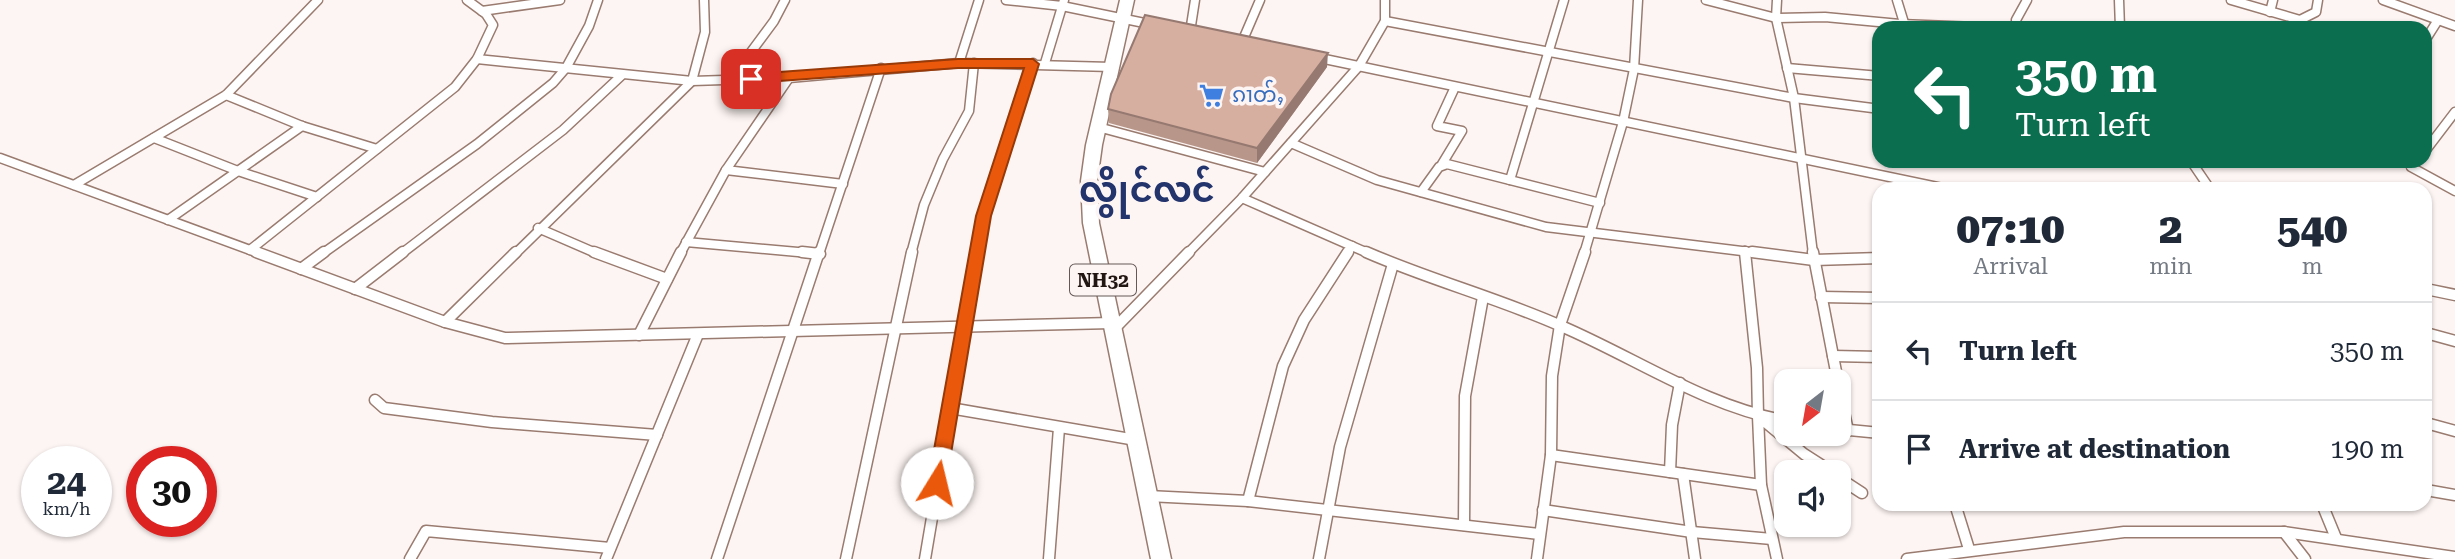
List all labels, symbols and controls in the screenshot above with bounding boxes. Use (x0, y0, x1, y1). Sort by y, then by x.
text: 350 m (2015, 47, 2157, 104)
pin (721, 49, 781, 109)
icon: left (1900, 49, 1991, 140)
icon: arrive (732, 60, 770, 98)
place label: ၵၢတ်ႇ (1232, 79, 1284, 107)
supermarket icon: ၵၢတ်ႇ (1198, 81, 1226, 109)
text: Turn left (2015, 106, 2150, 144)
district label: လွိုင်လင် (1079, 165, 1215, 219)
text: 07:10 (1957, 204, 2065, 253)
text: 2 (2159, 204, 2183, 253)
text: 540 (2277, 204, 2347, 253)
text: Arrival (1973, 253, 2048, 280)
text: min (2149, 253, 2192, 280)
text: m (2302, 253, 2323, 280)
road number: NH32 (1070, 264, 1136, 296)
icon: left (1900, 332, 1938, 370)
text: Turn left (1959, 336, 2077, 366)
text: 350 m (2330, 336, 2404, 366)
north arrow (1774, 369, 1852, 446)
map controls (1774, 369, 1851, 537)
icon: arrive (1900, 430, 1938, 468)
text: Arrive at destination (1959, 434, 2230, 464)
text: 190 m (2330, 434, 2404, 464)
speed limit sign: 30 (126, 446, 217, 537)
position arrow (900, 446, 974, 520)
button: sound (1774, 460, 1851, 537)
text: 24 (47, 462, 86, 503)
text: km/h (42, 498, 91, 519)

